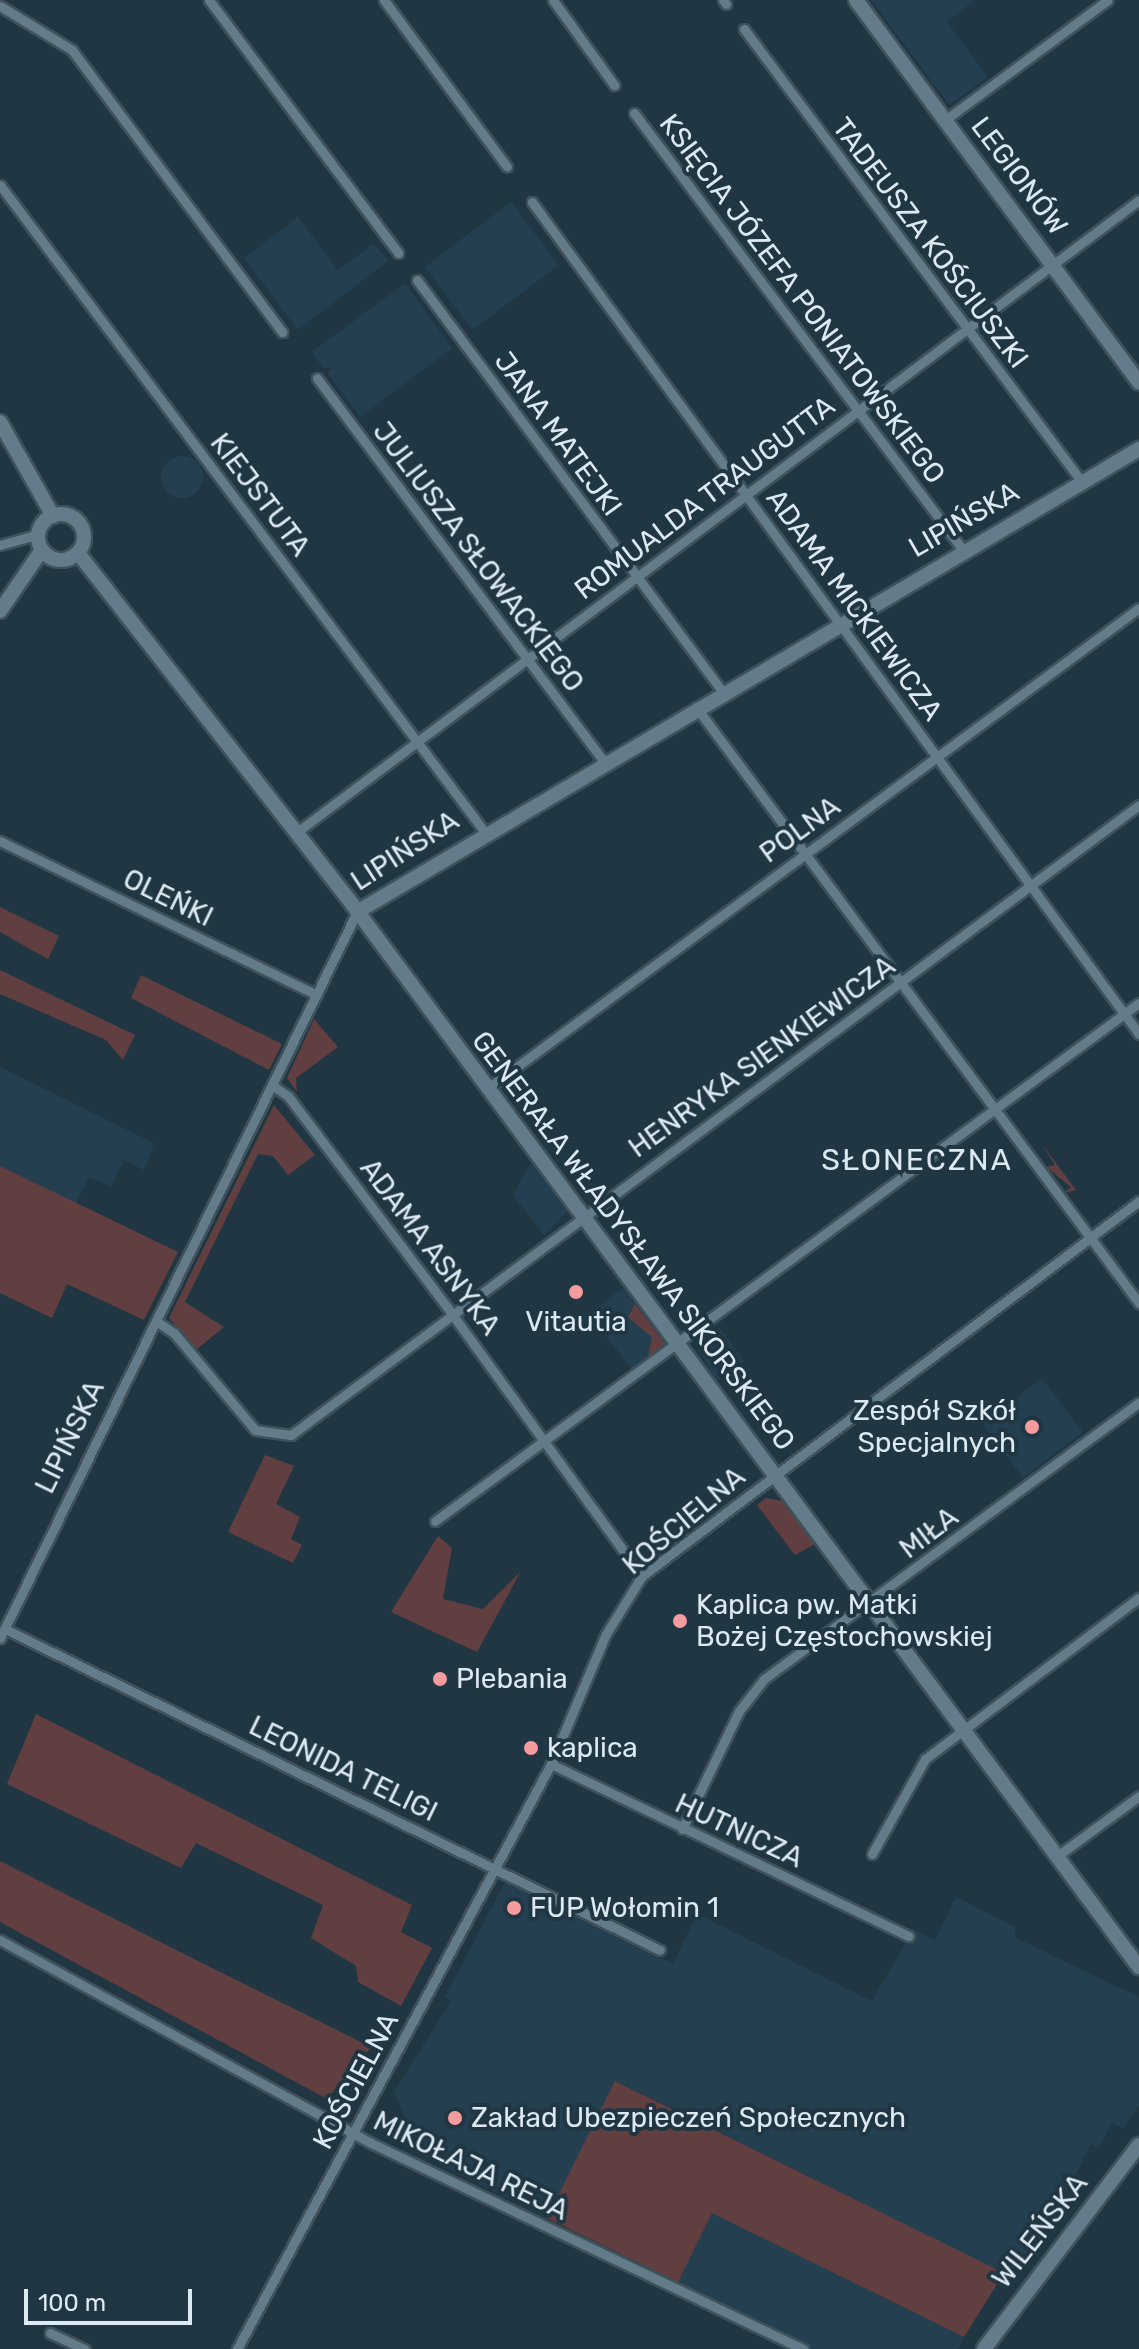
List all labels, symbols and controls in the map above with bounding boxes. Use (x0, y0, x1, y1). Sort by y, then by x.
street label: KSIĘCIA JÓZEFA PONIATOWSKIEGO (652, 107, 952, 491)
street label: LEGIONÓW (964, 110, 1074, 242)
street label: TADEUSZA KOŚCIUSZKI (825, 111, 1035, 375)
street label: JANA MATEJKI (487, 345, 629, 523)
street label: ROMUALDA TRAUGUTTA (568, 389, 842, 607)
street label: JULIUSZA SŁOWACKIEGO (365, 415, 591, 699)
street label: KIEJSTUTA (203, 427, 317, 563)
street label: LIPIŃSKA (903, 475, 1025, 565)
street label: ADAMA MICKIEWICZA (759, 482, 949, 728)
street label: POLNA (753, 790, 847, 870)
street label: LIPIŃSKA (345, 804, 465, 898)
street label: OLEŃKI (118, 862, 218, 934)
street label: HENRYKA SIENKIEWICZA (622, 949, 902, 1165)
street label: GENERAŁA WŁADYSŁAWA SIKORSKIEGO (464, 1024, 802, 1458)
district label: SŁONECZNA (821, 1142, 1013, 1178)
street label: ADAMA ASNYKA (352, 1152, 508, 1342)
marker: Vitautia (567, 1283, 585, 1301)
place label: Vitautia (525, 1305, 627, 1339)
street label: LIPIŃSKA (28, 1375, 112, 1499)
place label: Zespół Szkół Specjalnych (853, 1394, 1016, 1460)
marker: Zespół Szkół Specjalnych (1023, 1418, 1041, 1436)
street label: KOŚCIELNA (616, 1460, 752, 1582)
street label: MIŁA (893, 1500, 965, 1566)
place label: Kaplica pw. Matki Bożej Częstochowskiej (696, 1588, 993, 1654)
marker: Kaplica pw. Matki Bożej Częstochowskiej (671, 1612, 689, 1630)
place label: Plebania (456, 1662, 568, 1696)
marker: Plebania (431, 1670, 449, 1688)
street label: LEONIDA TELIGI (243, 1709, 443, 1829)
place label: kaplica (547, 1731, 638, 1765)
marker: kaplica (522, 1739, 540, 1757)
street label: HUTNICZA (670, 1787, 808, 1875)
place label: FUP Wołomin 1 (530, 1891, 720, 1925)
marker: FUP Wołomin 1 (505, 1899, 523, 1917)
street label: KOŚCIELNA (306, 2007, 406, 2155)
place label: Zakład Ubezpieczeń Społecznych (471, 2101, 906, 2135)
street label: MIKOŁAJA REJA (368, 2104, 574, 2228)
marker: Zakład Ubezpieczeń Społecznych (446, 2109, 464, 2127)
street label: WILEŃSKA (985, 2167, 1095, 2295)
scale bar (28, 2273, 196, 2323)
text: 100 m (38, 2289, 106, 2317)

